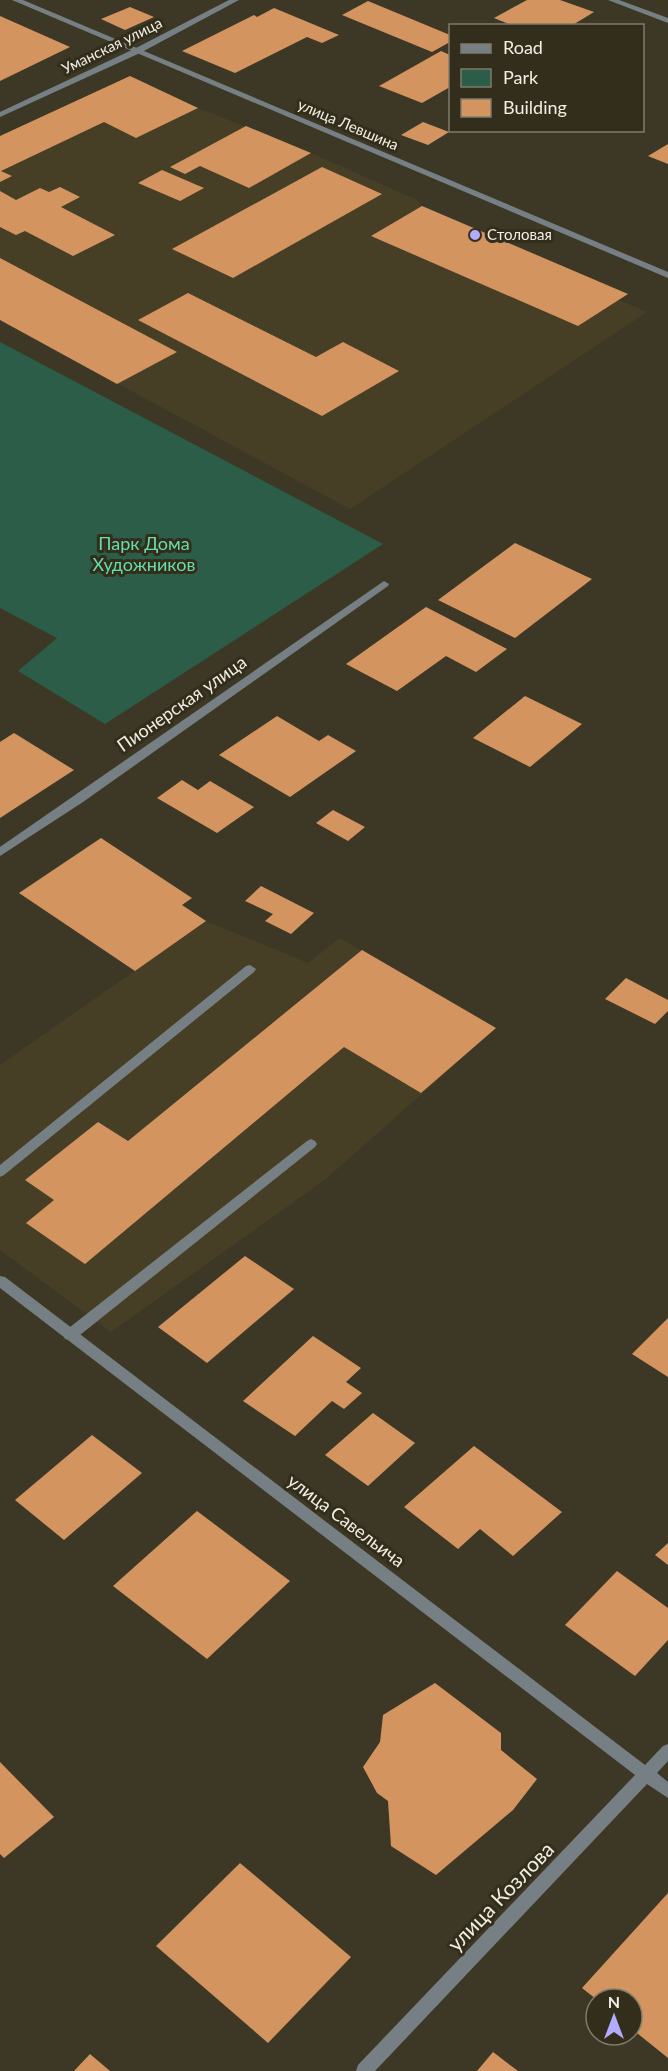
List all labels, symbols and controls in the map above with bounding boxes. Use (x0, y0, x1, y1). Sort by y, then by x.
street label: Уманская улица (58, 13, 165, 77)
legend (449, 24, 644, 132)
text: Road (503, 36, 543, 58)
text: Park (503, 66, 539, 88)
street label: улица Левшина (295, 95, 401, 153)
text: Building (503, 96, 567, 118)
place label: Столовая (487, 225, 552, 243)
marker: Столовая (468, 228, 482, 242)
park label: Парк Дома Художников (93, 532, 195, 575)
street label: Пионерская улица (112, 650, 250, 756)
street label: улица Савельича (284, 1469, 409, 1571)
street label: улица Козлова (442, 1836, 558, 1956)
north arrow (584, 1987, 644, 2047)
text: N (608, 1992, 620, 2011)

